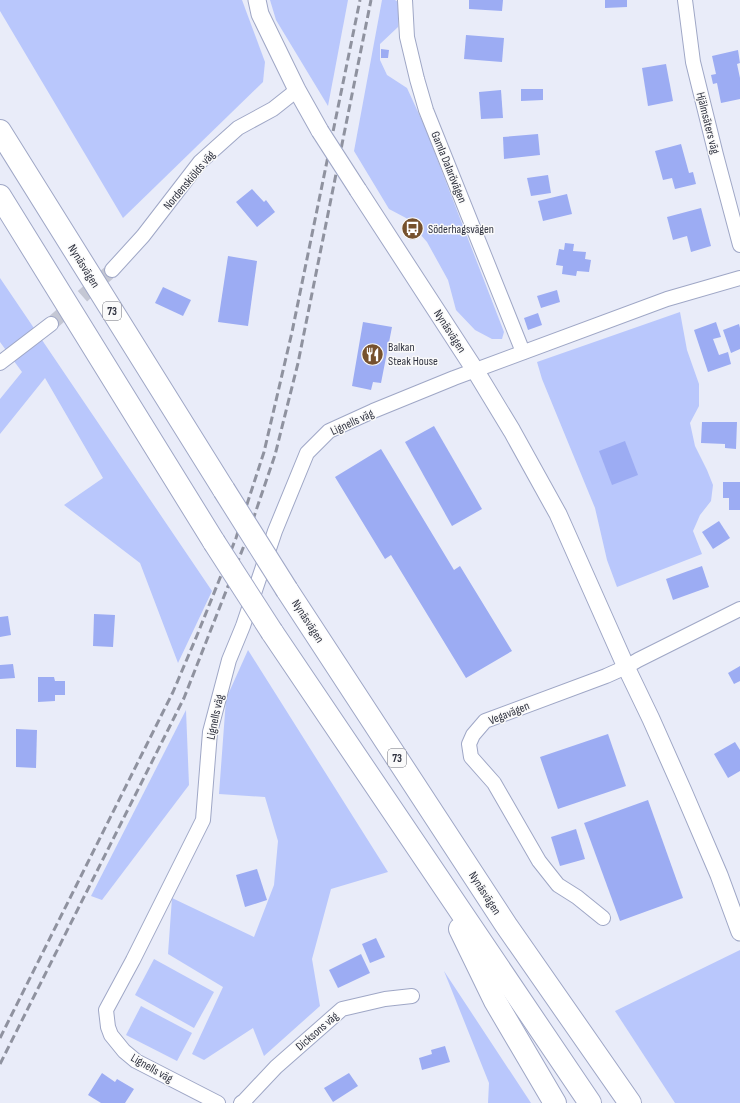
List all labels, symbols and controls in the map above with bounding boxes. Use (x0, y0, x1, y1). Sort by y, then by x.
street label: Hjälmsäters väg (693, 91, 723, 156)
street label: Gamla Dalarövägen (427, 129, 470, 205)
street label: Nordenskiölds väg (160, 147, 219, 213)
bus stop icon: Söderhagsvägen (400, 216, 426, 242)
place label: Söderhagsvägen (428, 222, 494, 237)
street label: Nynäsvägen (64, 242, 103, 291)
road number: 73 (103, 302, 121, 320)
street label: Nynäsvägen (430, 307, 469, 356)
place label: Balkan Steak House (388, 340, 438, 369)
restaurant icon: Balkan Steak House (359, 341, 385, 367)
street label: Lignells väg (328, 406, 376, 439)
street label: Nynäsvägen (288, 597, 327, 646)
street label: Lignells väg (203, 693, 228, 741)
street label: Vegavägen (487, 698, 532, 728)
road number: 73 (388, 749, 406, 767)
street label: Nynäsvägen (465, 869, 504, 918)
street label: Dicksons väg (293, 1009, 342, 1054)
street label: Lignells väg (128, 1050, 176, 1087)

